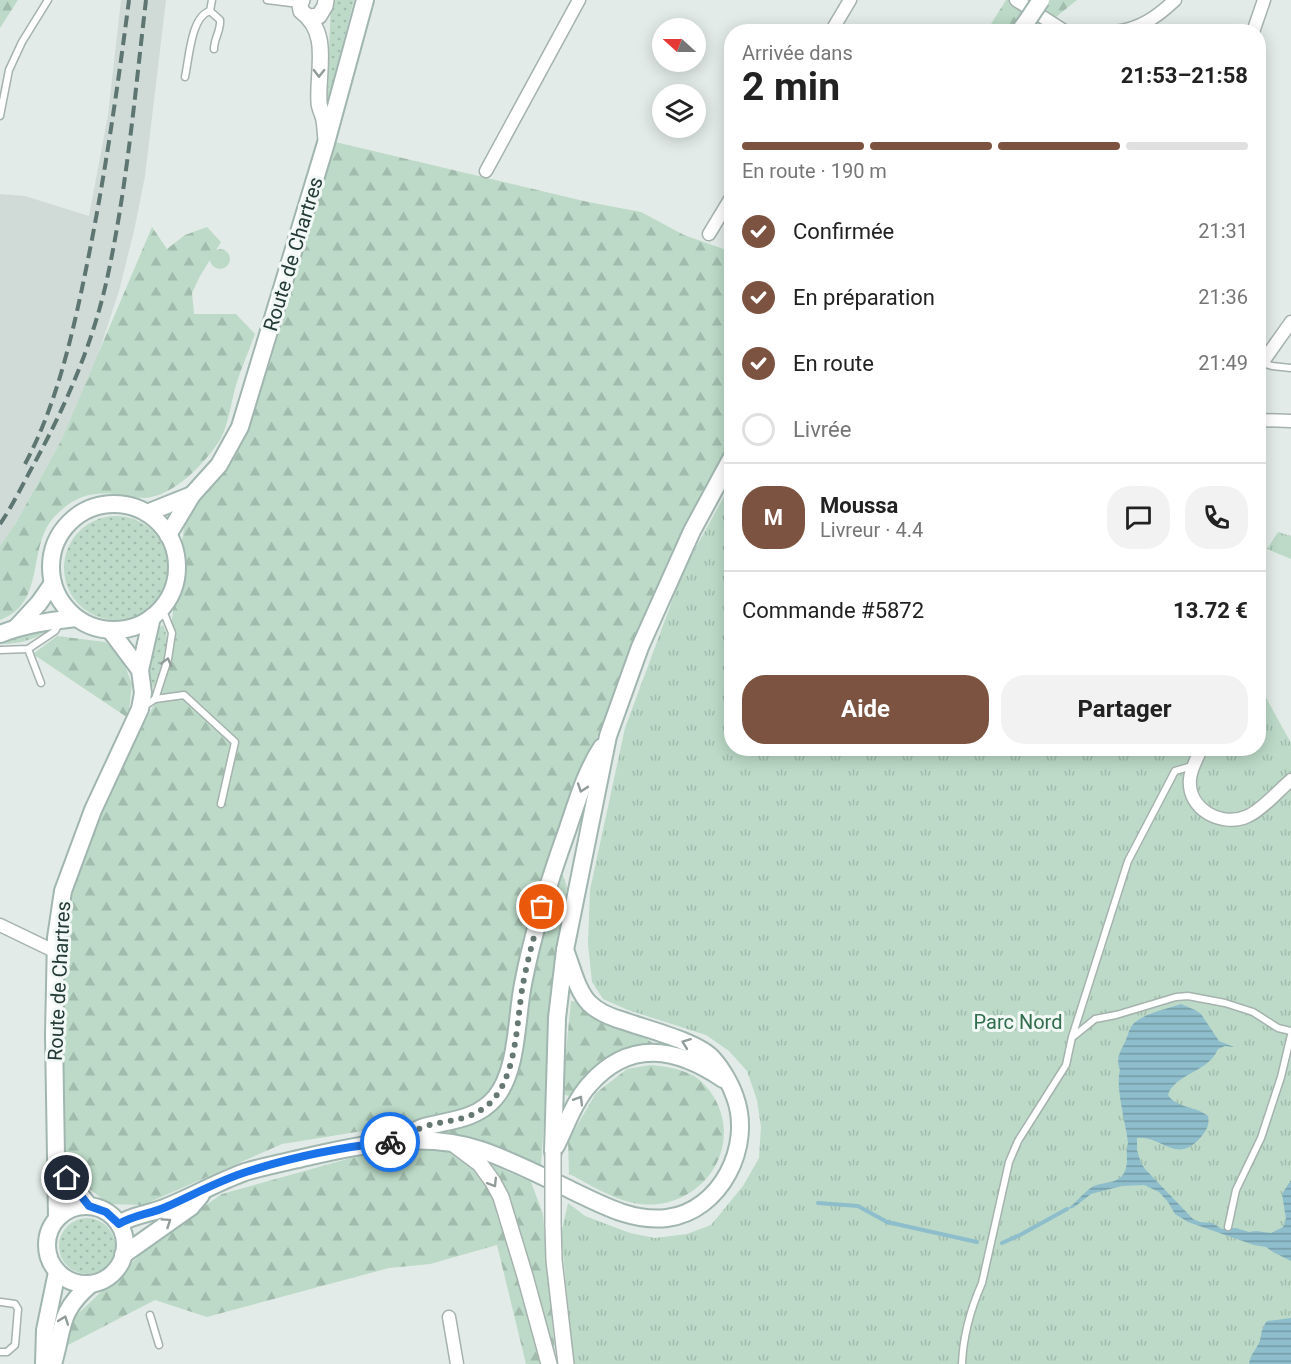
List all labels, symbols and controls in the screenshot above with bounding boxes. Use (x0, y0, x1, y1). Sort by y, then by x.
north arrow (652, 18, 706, 72)
map controls (652, 18, 706, 138)
text: Arrivée dans (742, 41, 853, 65)
text: 21:53–21:58 (1121, 63, 1248, 88)
text: 2 min (742, 64, 840, 110)
one-way arrow (313, 68, 326, 77)
button: layers (652, 84, 706, 138)
text: En route · 190 m (742, 159, 887, 183)
street label: Route de Chartres (258, 174, 328, 334)
icon: check (742, 215, 775, 248)
text: Confirmée (793, 219, 894, 244)
text: 21:31 (1198, 219, 1248, 243)
icon: check (742, 281, 775, 314)
text: En préparation (793, 285, 935, 310)
text: 21:36 (1198, 285, 1248, 309)
icon: check (742, 347, 775, 380)
text: En route (793, 351, 874, 376)
text: 21:49 (1198, 351, 1248, 375)
text: Livrée (793, 417, 851, 442)
button: chat (1107, 486, 1170, 549)
button: phone (1185, 486, 1248, 549)
text: Moussa (820, 493, 898, 518)
text: M (764, 505, 783, 530)
text: Livreur · 4.4 (820, 518, 923, 542)
text: Commande #5872 (742, 598, 924, 623)
text: 13.72 € (1173, 598, 1248, 623)
one-way arrow (159, 657, 172, 667)
button: Aide (742, 675, 989, 744)
button: Partager (1001, 675, 1248, 744)
one-way arrow (576, 782, 589, 792)
pin (516, 881, 567, 932)
icon: bag (525, 890, 558, 923)
street label: Route de Chartres (43, 901, 75, 1061)
park label: Parc Nord (974, 1010, 1062, 1034)
one-way arrow (681, 1038, 692, 1050)
one-way arrow (572, 1096, 584, 1106)
courier (360, 1112, 420, 1172)
icon: bike (374, 1126, 407, 1159)
pin (41, 1152, 92, 1203)
icon: home (50, 1161, 83, 1194)
one-way arrow (486, 1177, 498, 1187)
one-way arrow (161, 1219, 172, 1230)
one-way arrow (56, 1315, 69, 1325)

